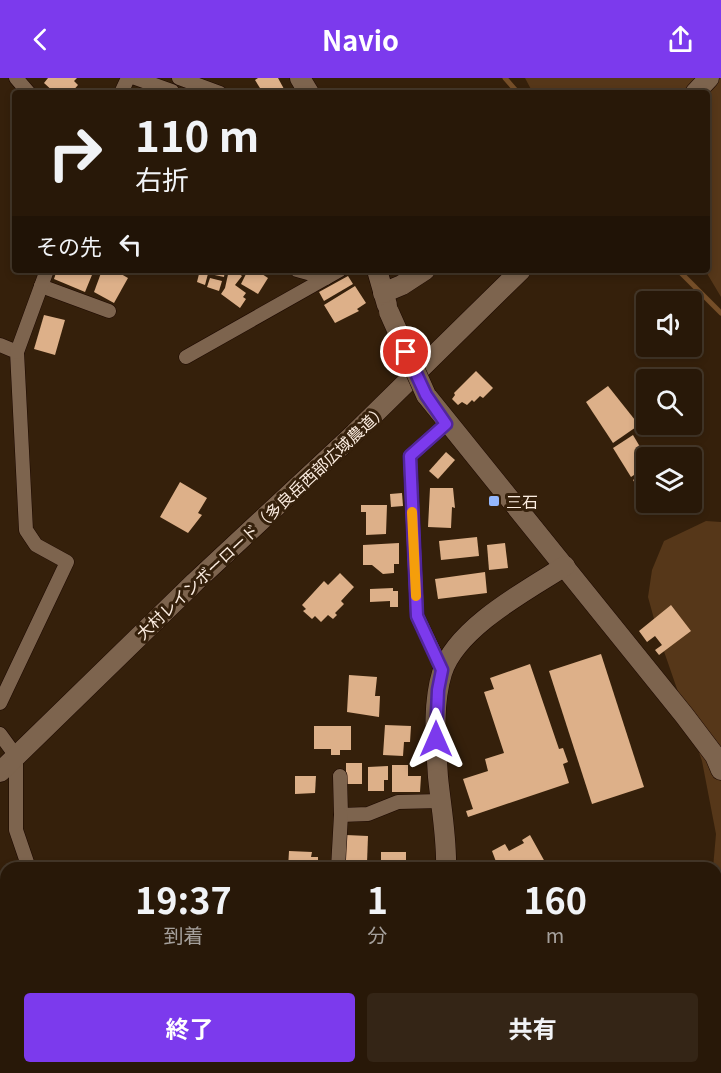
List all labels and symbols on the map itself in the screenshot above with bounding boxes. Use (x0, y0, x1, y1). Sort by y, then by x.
pin (380, 326, 431, 377)
street label: 大村レインボーロード（多良岳西部広域農道） (130, 398, 392, 644)
place label: 三石 (506, 489, 538, 513)
marker: 三石 (487, 494, 501, 508)
position arrow (404, 707, 468, 771)

